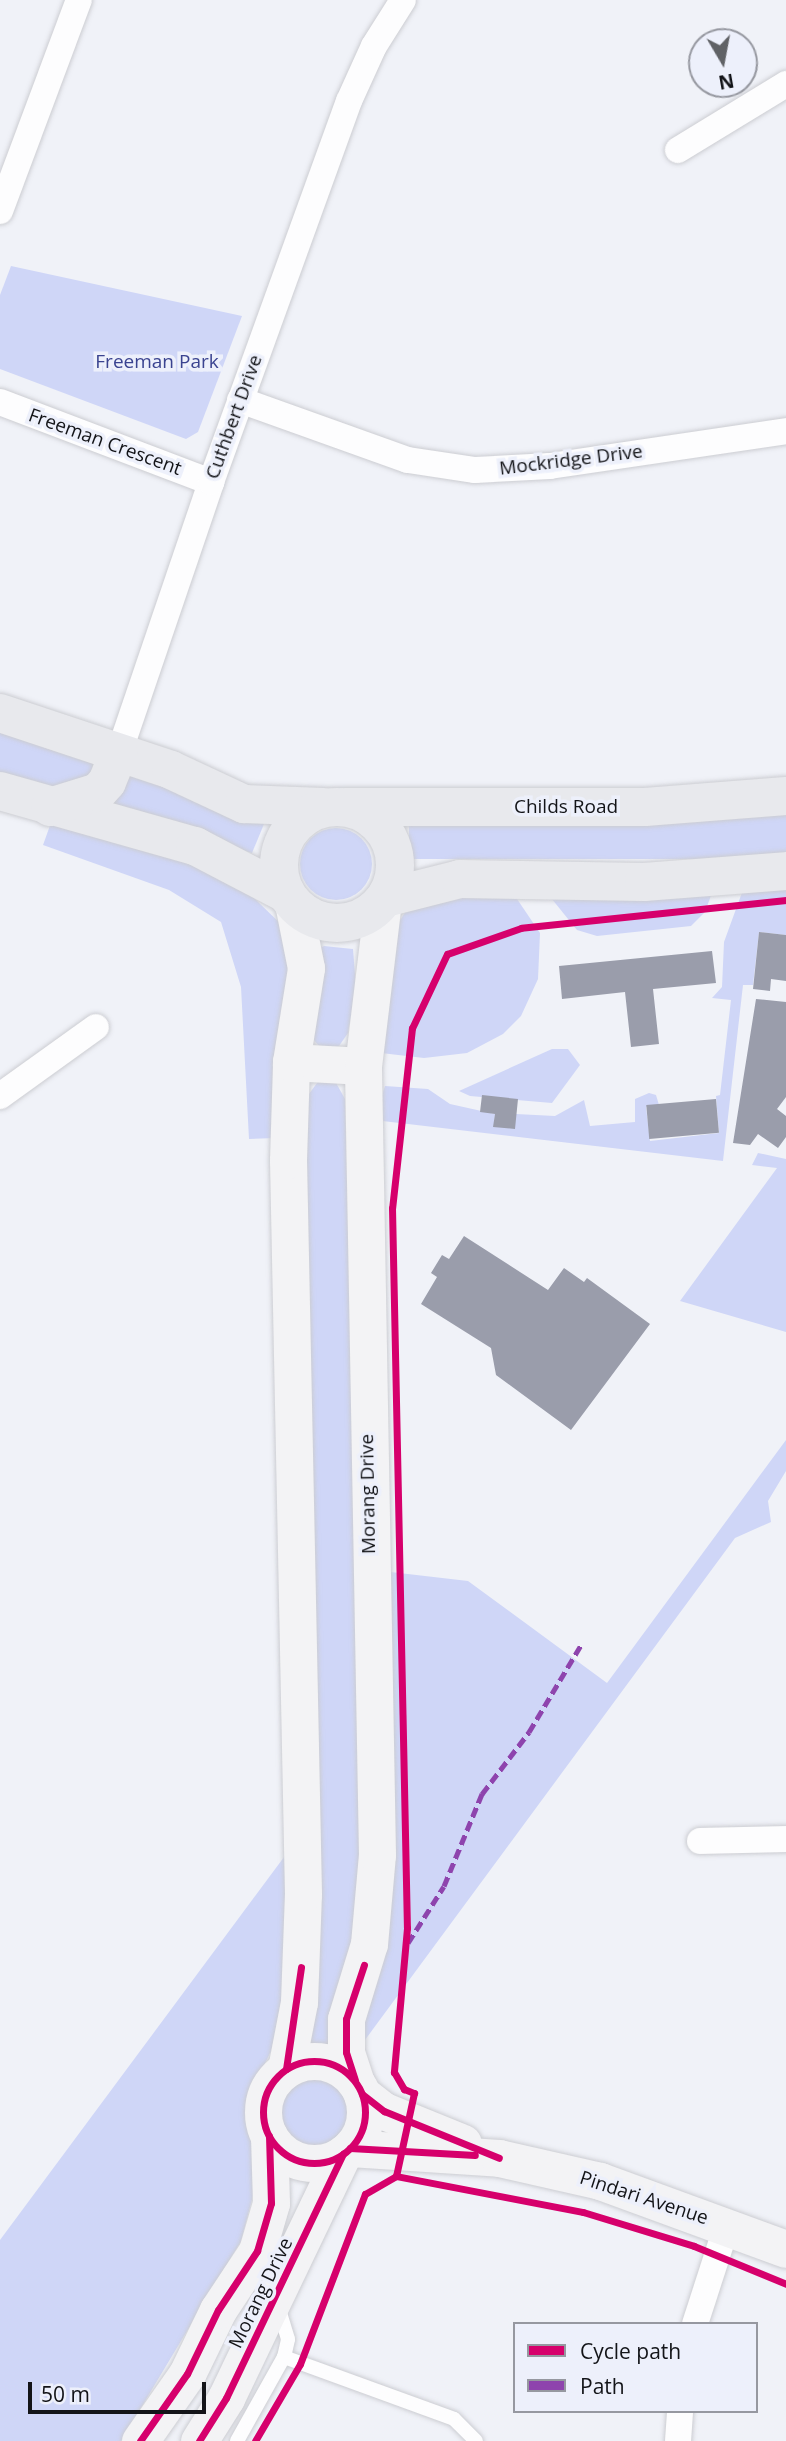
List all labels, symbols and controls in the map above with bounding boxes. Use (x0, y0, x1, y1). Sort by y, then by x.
north arrow (688, 28, 758, 98)
text: N (716, 68, 736, 96)
park label: Freeman Park (95, 351, 219, 373)
street label: Cuthbert Drive (201, 352, 267, 482)
street label: Freeman Crescent (25, 404, 185, 480)
street label: Mockridge Drive (498, 440, 644, 480)
street label: Childs Road (514, 796, 618, 818)
street label: Morang Drive (356, 1434, 380, 1554)
street label: Pindari Avenue (577, 2166, 711, 2230)
street label: Morang Drive (224, 2234, 298, 2352)
legend (513, 2322, 758, 2413)
text: Cycle path (580, 2337, 681, 2365)
scale bar (32, 2368, 210, 2412)
text: Path (580, 2372, 625, 2400)
text: 50 m (41, 2380, 90, 2408)

